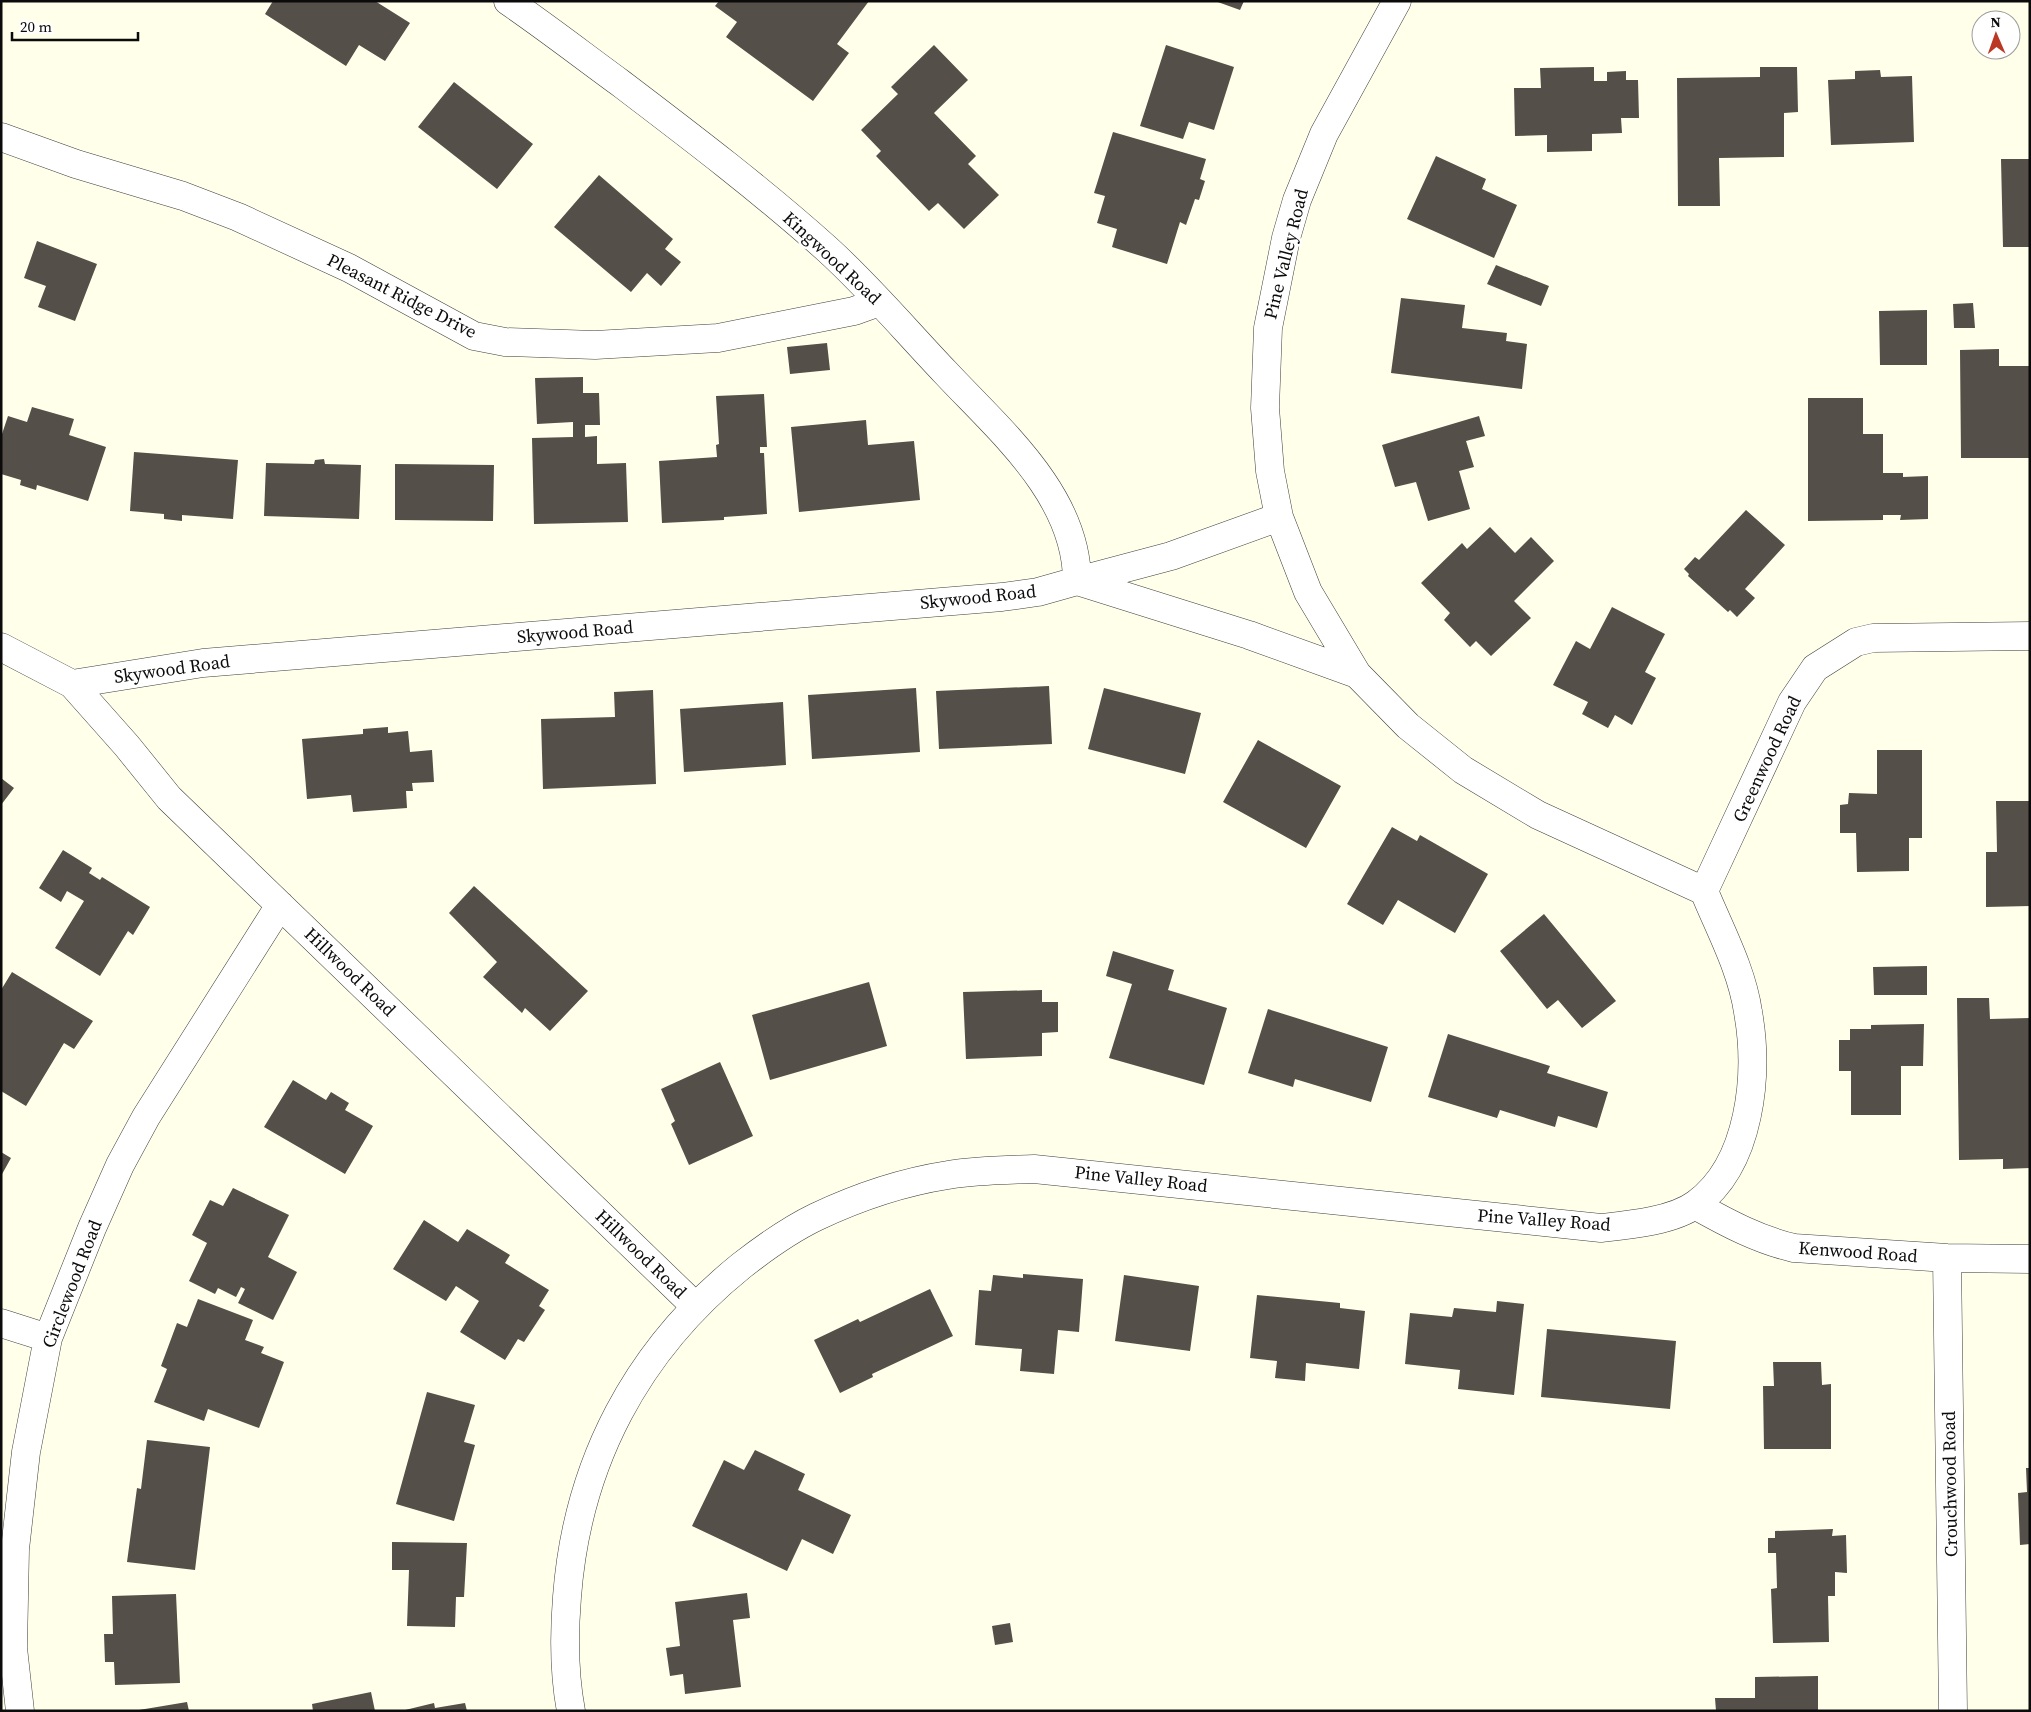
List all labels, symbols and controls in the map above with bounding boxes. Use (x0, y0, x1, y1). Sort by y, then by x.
scale bar (12, 10, 139, 42)
north arrow (1971, 10, 2021, 60)
text: N (1990, 12, 2001, 32)
text: 20 m (20, 16, 52, 37)
street label: Pine Valley Road (1257, 186, 1314, 322)
street label: Kingwood Road (778, 206, 887, 310)
street label: Pleasant Ridge Drive (323, 247, 481, 344)
street label: Skywood Road (919, 578, 1037, 615)
street label: Skywood Road (516, 614, 634, 649)
street label: Skywood Road (112, 648, 231, 689)
street label: Greenwood Road (1726, 692, 1807, 826)
street label: Hillwood Road (299, 922, 402, 1022)
street label: Pine Valley Road (1073, 1159, 1209, 1198)
street label: Pine Valley Road (1476, 1202, 1612, 1237)
street label: Hillwood Road (590, 1204, 693, 1304)
street label: Circlewood Road (36, 1216, 107, 1352)
street label: Kenwood Road (1798, 1235, 1919, 1268)
street label: Crouchwood Road (1936, 1411, 1963, 1557)

